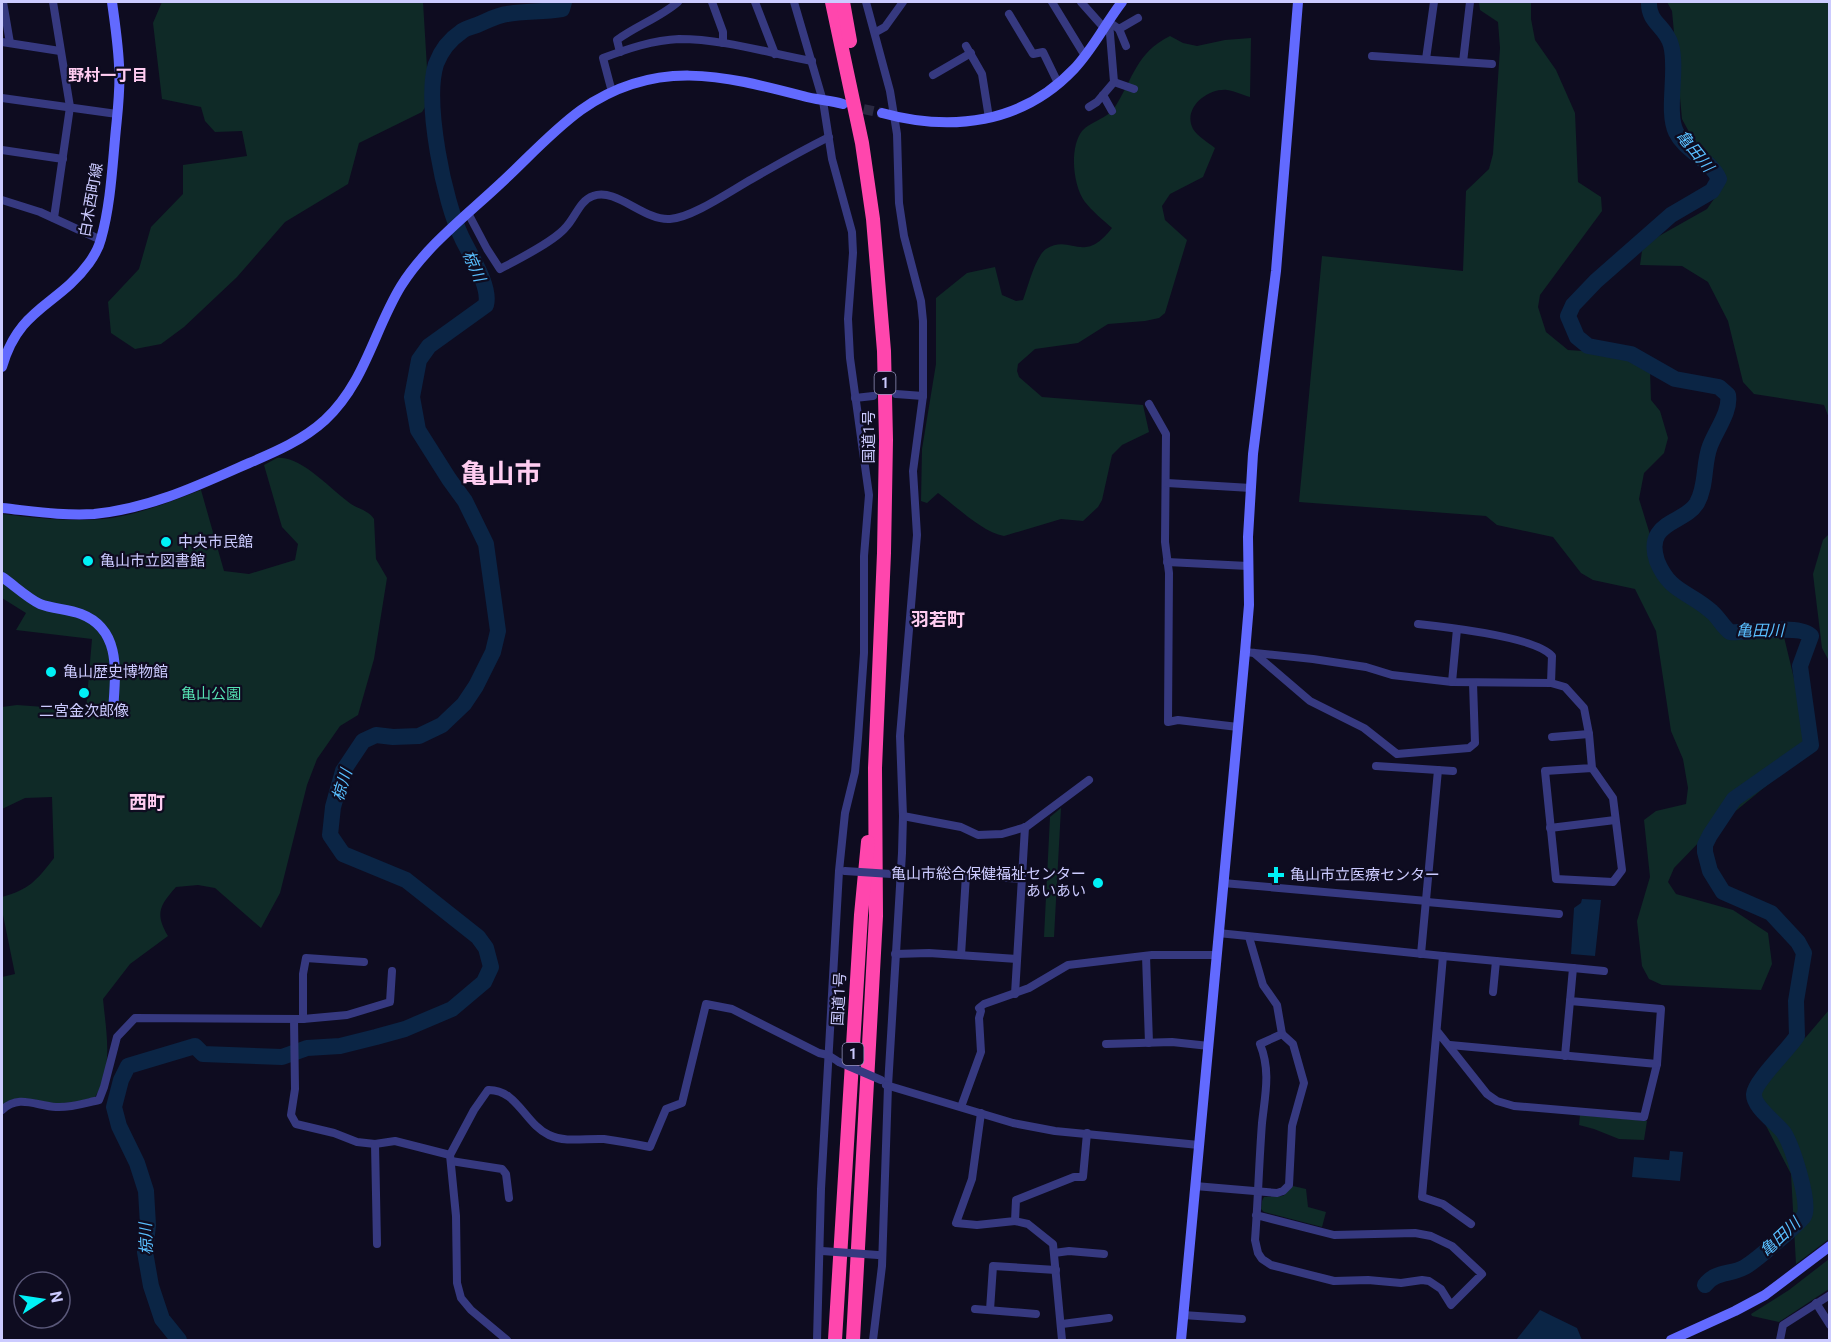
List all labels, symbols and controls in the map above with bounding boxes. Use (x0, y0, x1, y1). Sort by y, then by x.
district label: 野村一丁目 (68, 66, 148, 85)
water label: 亀田川 (1673, 126, 1719, 177)
street label: 白木西町線 (76, 161, 106, 239)
water label: 椋川 (459, 248, 490, 286)
road number: 1 (874, 372, 896, 394)
street label: 国道1号 (860, 410, 878, 464)
district label: 亀山市 (461, 458, 542, 490)
place label: 中央市民館 (178, 533, 253, 551)
marker: 中央市民館 (159, 535, 173, 549)
place label: 亀山市立図書館 (100, 552, 205, 570)
marker: 亀山市立図書館 (81, 554, 95, 568)
district label: 羽若町 (911, 609, 965, 630)
water label: 亀田川 (1736, 621, 1786, 640)
place label: 亀山歴史博物館 (63, 663, 168, 681)
marker: 亀山歴史博物館 (44, 665, 58, 679)
park label: 亀山公園 (181, 685, 241, 703)
marker: 二宮金次郎像 (77, 686, 91, 700)
place label: 二宮金次郎像 (39, 702, 129, 720)
water label: 椋川 (328, 765, 356, 803)
district label: 西町 (129, 792, 165, 813)
place label: 亀山市総合保健福祉センター あいあい (891, 865, 1086, 900)
marker: 亀山市立医療センター (1267, 866, 1285, 884)
place label: 亀山市立医療センター (1290, 866, 1440, 884)
marker: 亀山市総合保健福祉センター あいあい (1091, 876, 1105, 890)
street label: 国道1号 (829, 972, 849, 1026)
road number: 1 (842, 1043, 864, 1065)
water label: 亀田川 (1756, 1212, 1805, 1260)
water label: 椋川 (136, 1221, 156, 1255)
north arrow (12, 1270, 72, 1330)
text: N (46, 1289, 67, 1304)

